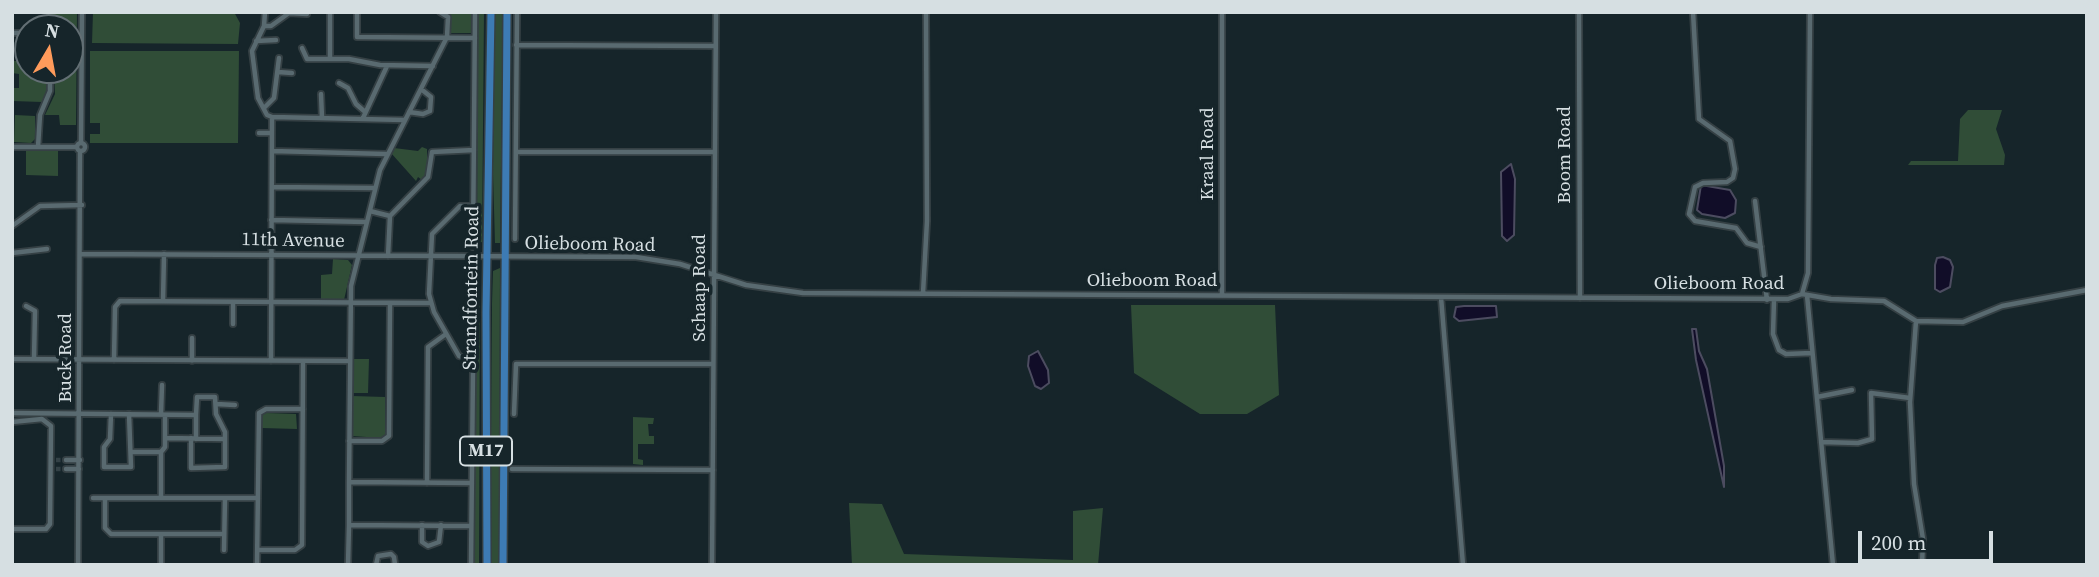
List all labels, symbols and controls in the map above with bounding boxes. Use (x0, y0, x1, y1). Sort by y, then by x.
north arrow (14, 14, 84, 84)
text: N (43, 16, 61, 44)
street label: Boom Road (1554, 106, 1576, 204)
street label: Kraal Road (1197, 108, 1219, 200)
street label: Strandfontein Road (459, 206, 485, 370)
street label: 11th Avenue (241, 229, 345, 253)
street label: Olieboom Road (524, 232, 656, 258)
street label: Schaap Road (689, 234, 711, 342)
street label: Olieboom Road (1087, 270, 1217, 292)
street label: Olieboom Road (1654, 273, 1784, 295)
street label: Buck Road (55, 313, 77, 403)
road number: M17 (460, 436, 512, 466)
scale bar (1861, 518, 1996, 562)
text: 200 m (1871, 528, 1926, 557)

